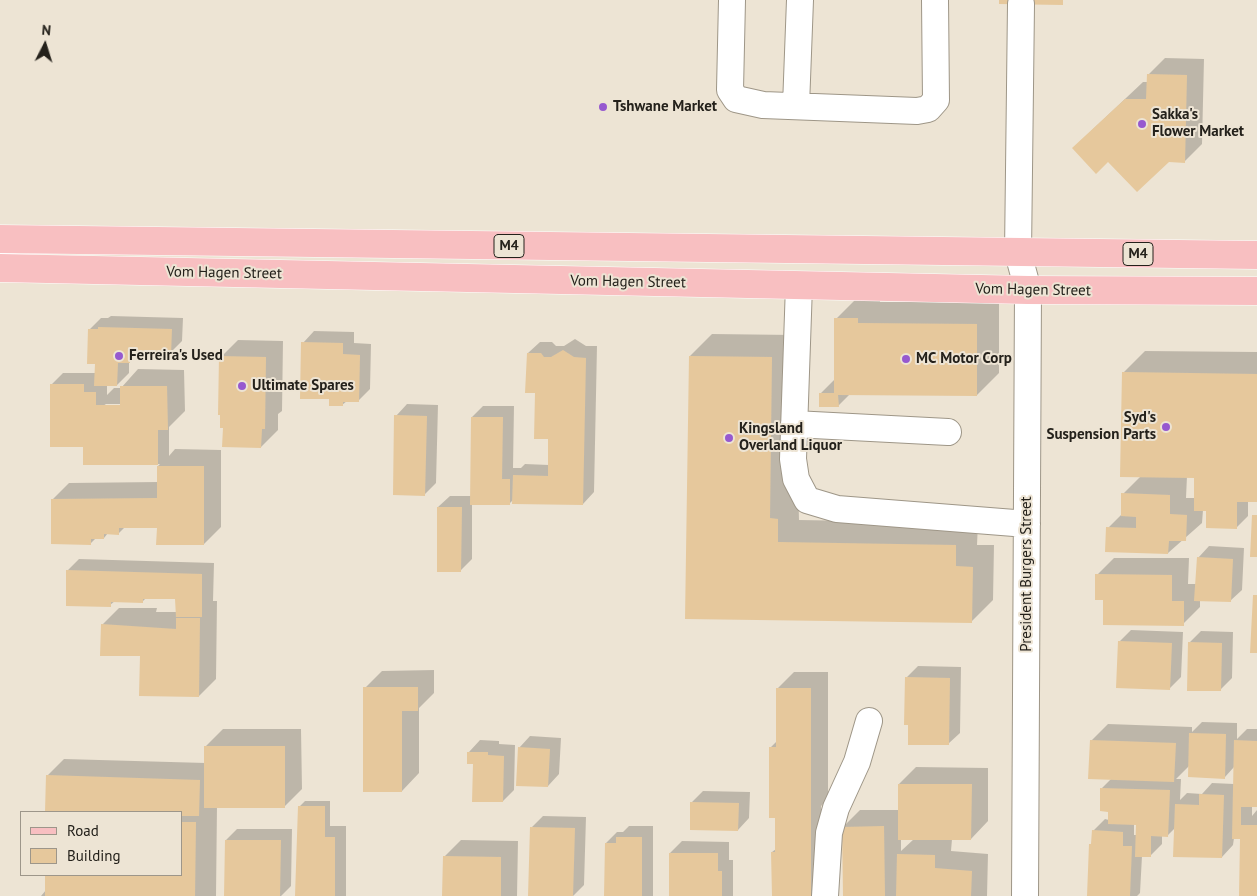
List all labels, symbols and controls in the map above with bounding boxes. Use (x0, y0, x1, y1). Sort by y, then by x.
north arrow (20, 20, 70, 70)
text: N (41, 21, 52, 39)
place label: Tshwane Market (613, 98, 717, 116)
marker: Tshwane Market (597, 101, 609, 113)
place label: Sakka's Flower Market (1152, 106, 1244, 141)
marker: Sakka's Flower Market (1136, 118, 1148, 130)
road number: M4 (494, 235, 524, 258)
road number: M4 (1123, 242, 1153, 266)
street label: Vom Hagen Street (166, 263, 282, 283)
street label: Vom Hagen Street (570, 272, 686, 292)
street label: Vom Hagen Street (975, 280, 1091, 300)
place label: Ferreira's Used (129, 347, 223, 365)
marker: Ferreira's Used (113, 350, 125, 362)
place label: MC Motor Corp (916, 350, 1012, 368)
marker: MC Motor Corp (900, 353, 912, 365)
place label: Ultimate Spares (252, 377, 354, 395)
marker: Ultimate Spares (236, 380, 248, 392)
place label: Syd's Suspension Parts (1047, 409, 1156, 444)
place label: Kingsland Overland Liquor (739, 420, 842, 455)
marker: Syd's Suspension Parts (1160, 421, 1172, 433)
marker: Kingsland Overland Liquor (723, 432, 735, 444)
street label: President Burgers Street (1018, 496, 1036, 652)
legend (20, 811, 182, 876)
text: Road (67, 821, 99, 840)
text: Building (67, 846, 121, 865)

